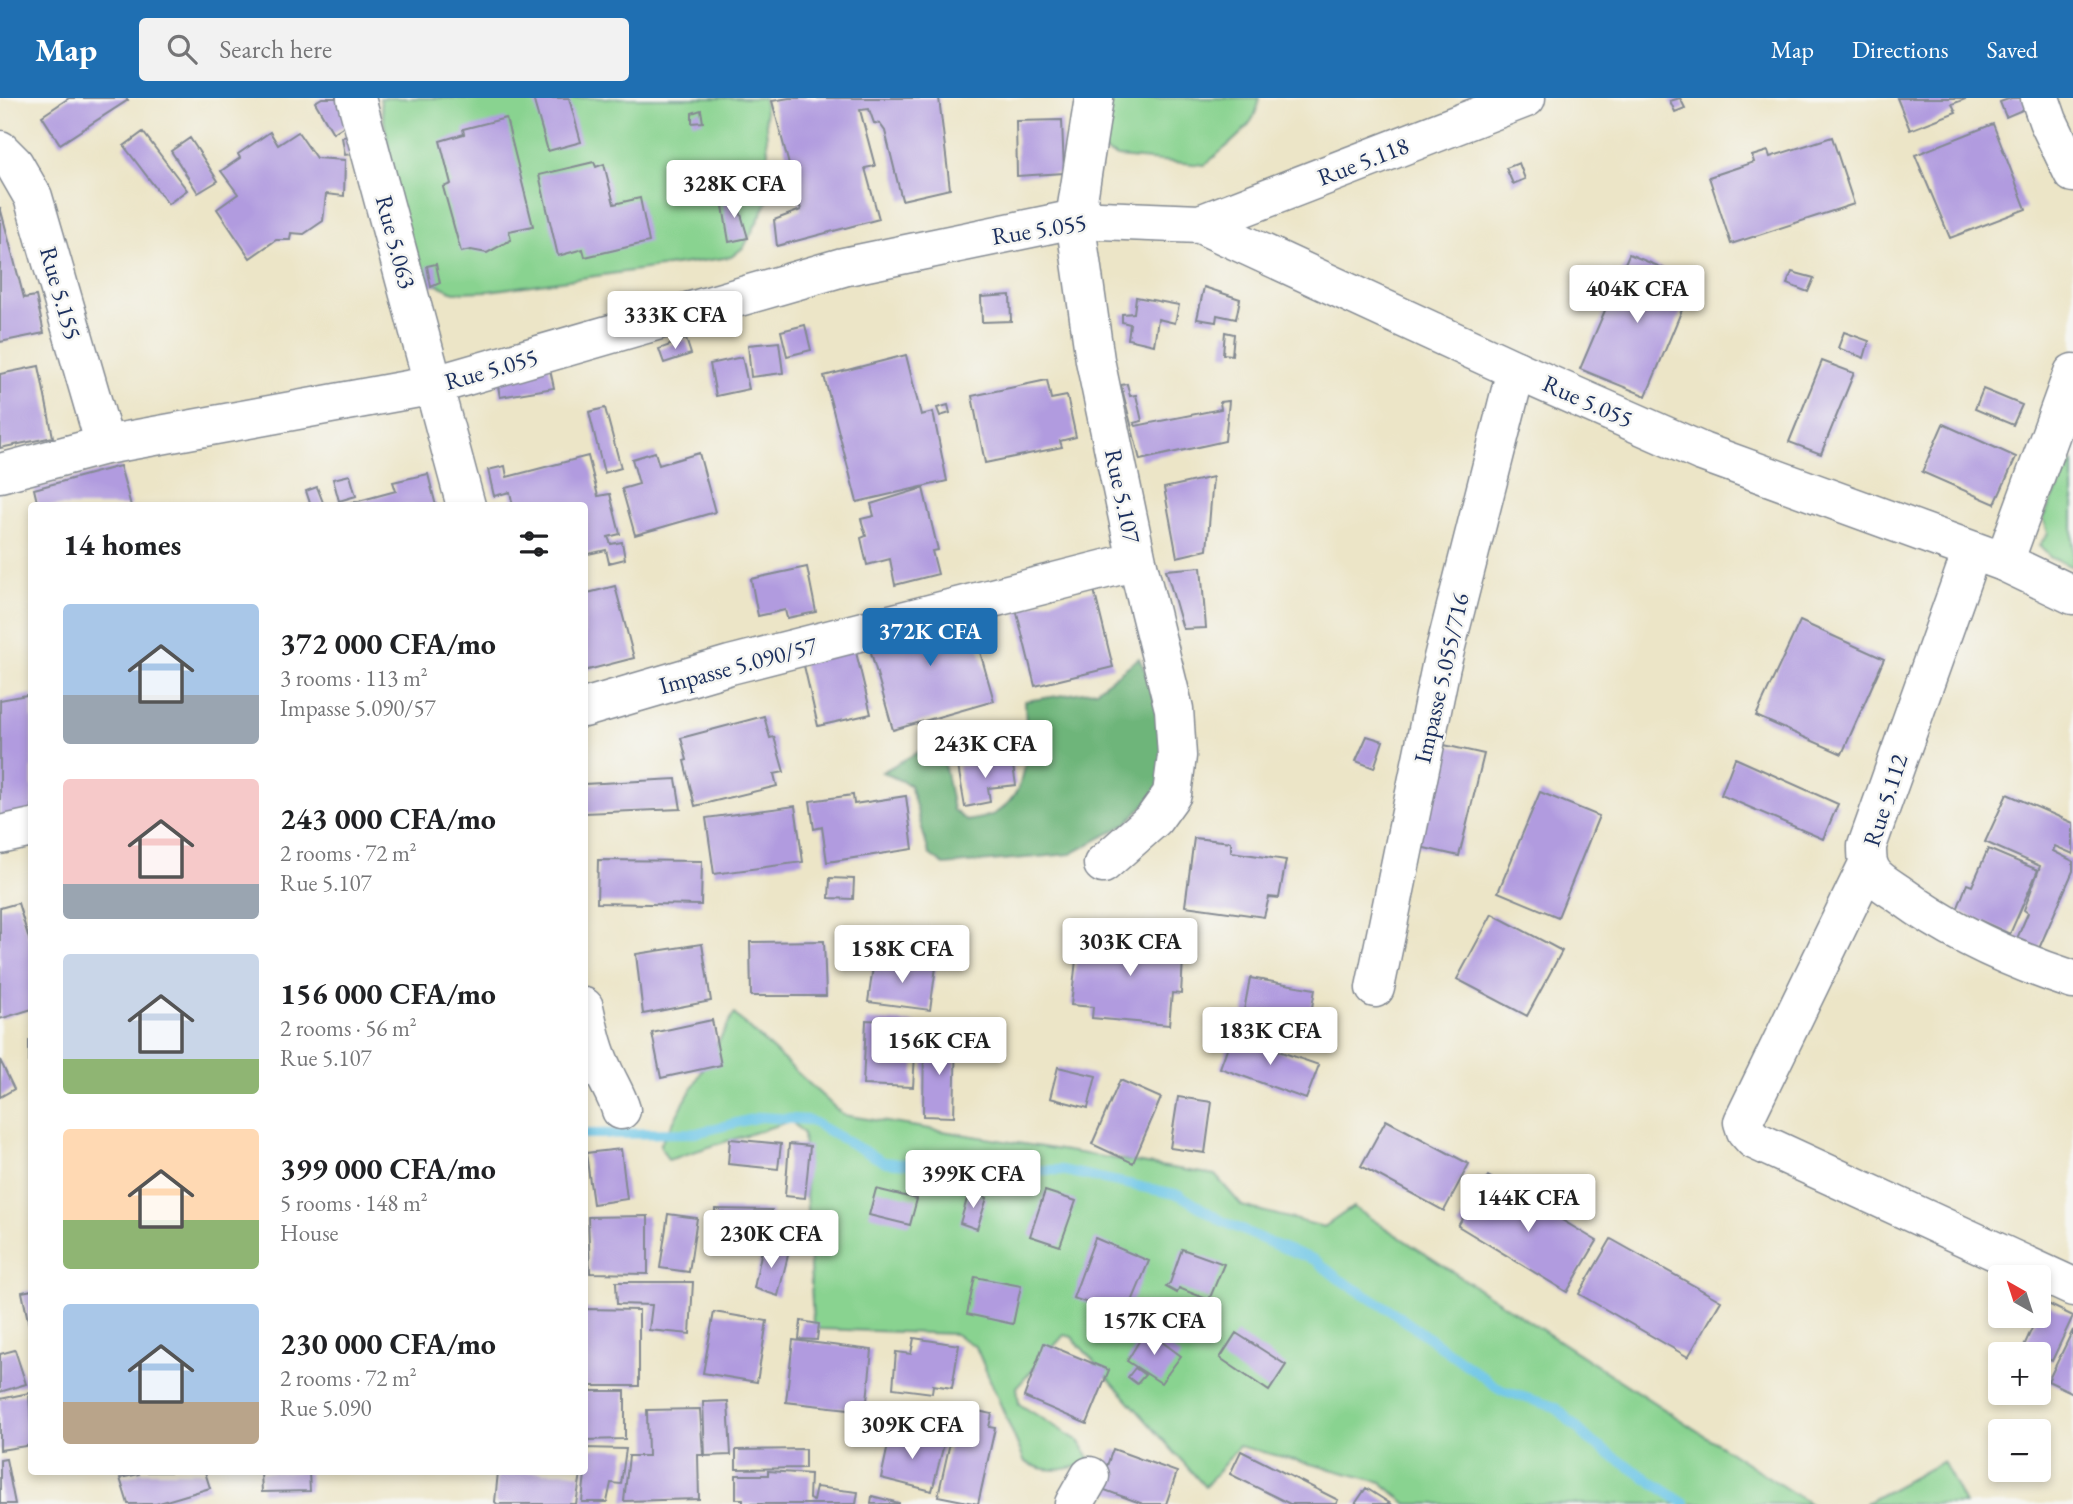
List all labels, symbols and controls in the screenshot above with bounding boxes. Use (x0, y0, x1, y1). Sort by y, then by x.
search box (139, 18, 629, 81)
text: Map (35, 28, 97, 71)
icon: search (163, 30, 201, 68)
text: Search here (219, 32, 332, 66)
text: Map (1771, 34, 1814, 65)
text: Directions (1852, 34, 1949, 65)
text: Saved (1987, 34, 2038, 65)
street label: Rue 5.118 (1313, 129, 1413, 193)
pin: 328K CFA (662, 160, 806, 220)
text: 328K CFA (682, 168, 786, 198)
street label: Rue 5.063 (369, 192, 423, 292)
street label: Rue 5.055 (989, 206, 1089, 252)
street label: Rue 5.155 (33, 243, 89, 343)
pin: 404K CFA (1565, 266, 1709, 325)
text: 404K CFA (1585, 273, 1689, 303)
pin: 333K CFA (603, 292, 747, 351)
text: 333K CFA (623, 299, 727, 329)
street label: Rue 5.055 (441, 341, 541, 397)
street label: Rue 5.055 (1538, 367, 1638, 435)
street label: Rue 5.107 (1098, 446, 1148, 546)
text: 14 homes (63, 525, 181, 564)
icon: filters (515, 525, 553, 563)
street label: Impasse 5.055/716 (1406, 590, 1476, 766)
pin: 372K CFA (858, 608, 1002, 668)
text: 372K CFA (878, 616, 982, 646)
text: 372 000 CFA/mo (280, 624, 496, 663)
street label: Impasse 5.090/57 (656, 629, 821, 701)
icon: home (119, 632, 203, 716)
text: 3 rooms · 113 m² (280, 663, 428, 693)
text: Impasse 5.090/57 (280, 693, 436, 723)
pin: 243K CFA (913, 720, 1057, 780)
text: 243K CFA (933, 728, 1037, 758)
street label: Rue 5.112 (1855, 749, 1915, 850)
text: 243 000 CFA/mo (280, 799, 496, 838)
icon: home (119, 807, 203, 891)
text: 2 rooms · 72 m² (280, 838, 417, 868)
text: Rue 5.107 (280, 868, 372, 898)
pin: 303K CFA (1058, 918, 1202, 978)
pin: 158K CFA (830, 926, 974, 985)
text: 303K CFA (1078, 926, 1182, 956)
text: 158K CFA (850, 933, 954, 963)
text: 156 000 CFA/mo (280, 974, 496, 1013)
icon: home (119, 982, 203, 1066)
pin: 183K CFA (1198, 1007, 1342, 1067)
text: 2 rooms · 56 m² (280, 1013, 417, 1043)
text: 183K CFA (1218, 1015, 1322, 1045)
pin: 156K CFA (867, 1018, 1011, 1077)
text: 156K CFA (887, 1025, 991, 1055)
text: Rue 5.107 (280, 1043, 372, 1073)
text: 399 000 CFA/mo (280, 1149, 496, 1188)
pin: 399K CFA (901, 1150, 1045, 1210)
icon: home (119, 1157, 203, 1241)
text: 399K CFA (921, 1158, 1025, 1188)
pin: 144K CFA (1456, 1174, 1600, 1234)
text: 144K CFA (1476, 1182, 1580, 1212)
text: 5 rooms · 148 m² (280, 1188, 428, 1218)
pin: 230K CFA (699, 1210, 843, 1270)
text: House (280, 1218, 339, 1248)
text: 230K CFA (719, 1218, 823, 1248)
north arrow (1988, 1265, 2051, 1328)
map controls (1988, 1265, 2051, 1482)
pin: 157K CFA (1082, 1298, 1226, 1357)
text: 157K CFA (1102, 1305, 1206, 1335)
text: 230 000 CFA/mo (280, 1324, 496, 1363)
icon: home (119, 1332, 203, 1416)
button: + (1988, 1342, 2051, 1405)
text: 2 rooms · 72 m² (280, 1363, 417, 1393)
text: Rue 5.090 (280, 1393, 372, 1423)
pin: 309K CFA (840, 1402, 984, 1461)
text: 309K CFA (860, 1409, 964, 1439)
button: − (1988, 1419, 2051, 1482)

